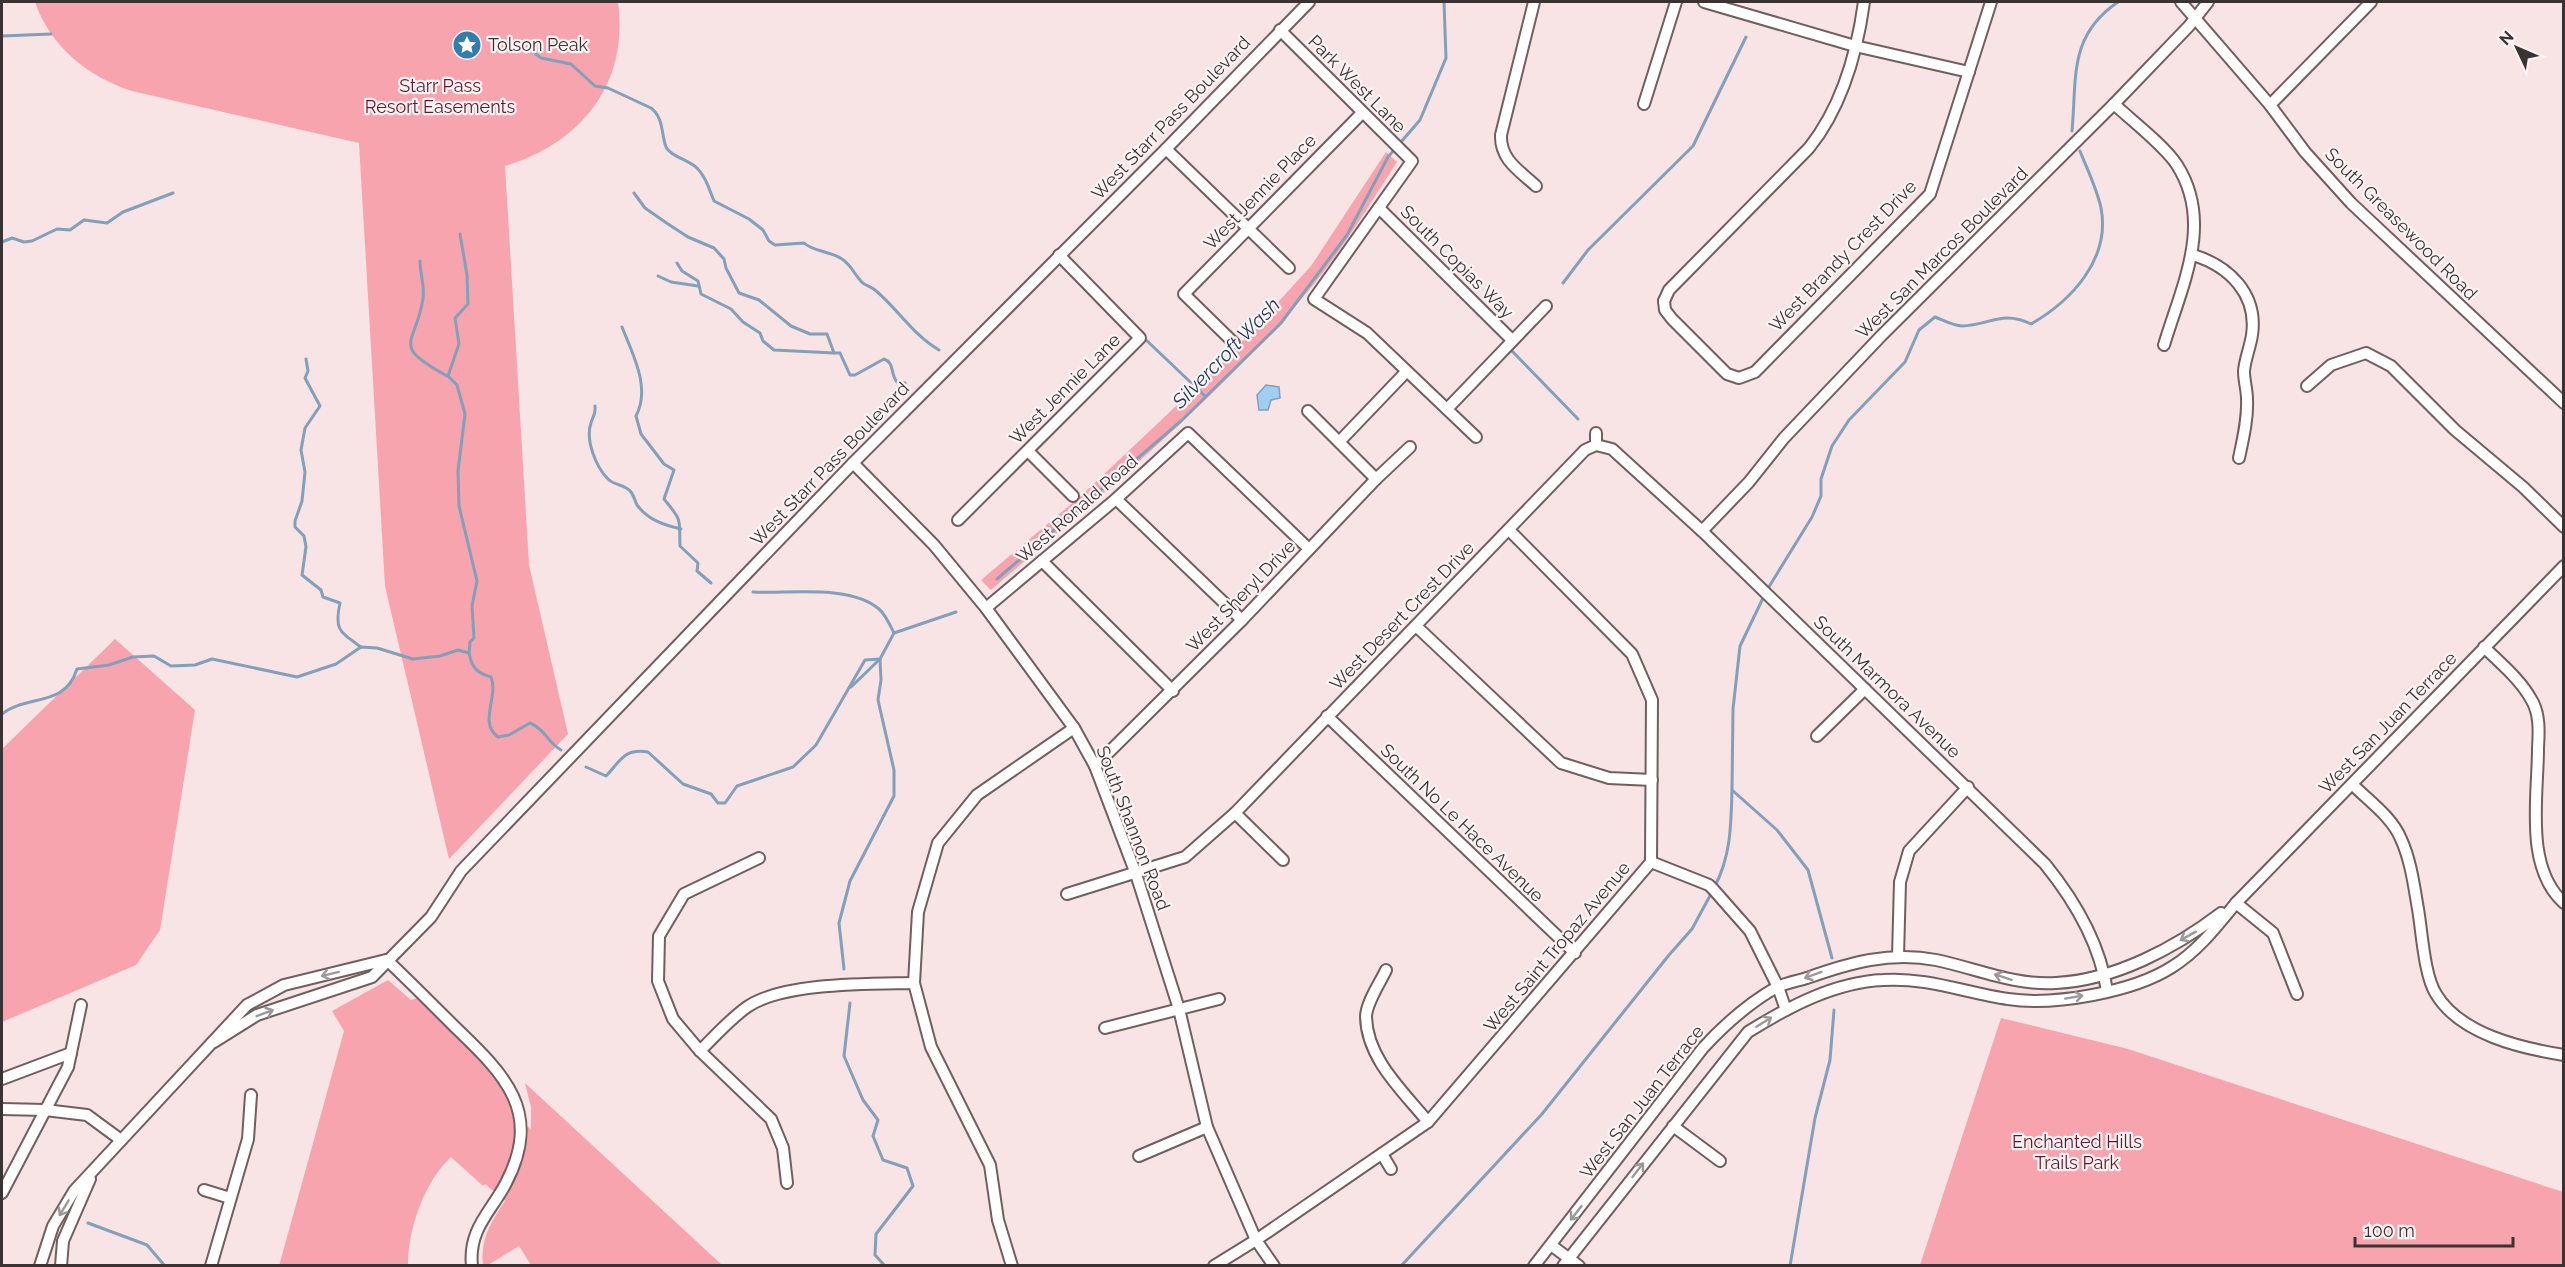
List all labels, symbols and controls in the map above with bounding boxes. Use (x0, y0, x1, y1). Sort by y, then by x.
north arrow (2487, 18, 2547, 78)
text: N (2495, 27, 2518, 49)
place icon: Tolson Peak (451, 29, 483, 61)
street label: Park West Lane (1304, 30, 1411, 137)
street label: West Starr Pass Boulevard (1087, 32, 1254, 204)
place label: Tolson Peak (488, 34, 588, 55)
park label: Starr Pass Resort Easements (365, 75, 516, 117)
street label: West Jennie Place (1199, 129, 1320, 254)
street label: South Greasewood Road (2321, 143, 2482, 304)
street label: West San Marcos Boulevard (1852, 163, 2032, 343)
street label: West Brandy Crest Drive (1765, 175, 1921, 336)
street label: South Copias Way (1396, 201, 1518, 323)
water label: Silvercroft Wash (1167, 293, 1285, 414)
street label: West Jennie Lane (1005, 329, 1125, 448)
street label: West Starr Pass Boulevard (746, 378, 913, 550)
street label: West Ronald Road (1012, 450, 1142, 567)
street label: West Sheryl Drive (1182, 535, 1300, 656)
street label: West Desert Crest Drive (1325, 537, 1478, 694)
street label: South Marmora Avenue (1810, 611, 1965, 762)
street label: West San Juan Terrace (2315, 647, 2461, 798)
street label: South No Le Hace Avenue (1376, 739, 1549, 906)
street label: South Shannon Road (1092, 743, 1175, 913)
street label: West Saint Tropaz Avenue (1479, 857, 1634, 1036)
one-way arrow (2180, 930, 2197, 942)
one-way arrow (321, 968, 340, 980)
one-way arrow (1804, 971, 1823, 982)
one-way arrow (1994, 971, 2013, 982)
one-way arrow (2064, 991, 2083, 1002)
one-way arrow (255, 1006, 273, 1017)
one-way arrow (1755, 1016, 1772, 1028)
street label: West San Juan Terrace (1575, 1021, 1708, 1183)
park label: Enchanted Hills Trails Park (2012, 1131, 2142, 1173)
one-way arrow (1632, 1162, 1645, 1178)
one-way arrow (57, 1199, 69, 1216)
one-way arrow (1570, 1204, 1583, 1220)
scale bar (2355, 1210, 2512, 1248)
text: 100 m (2364, 1220, 2415, 1241)

